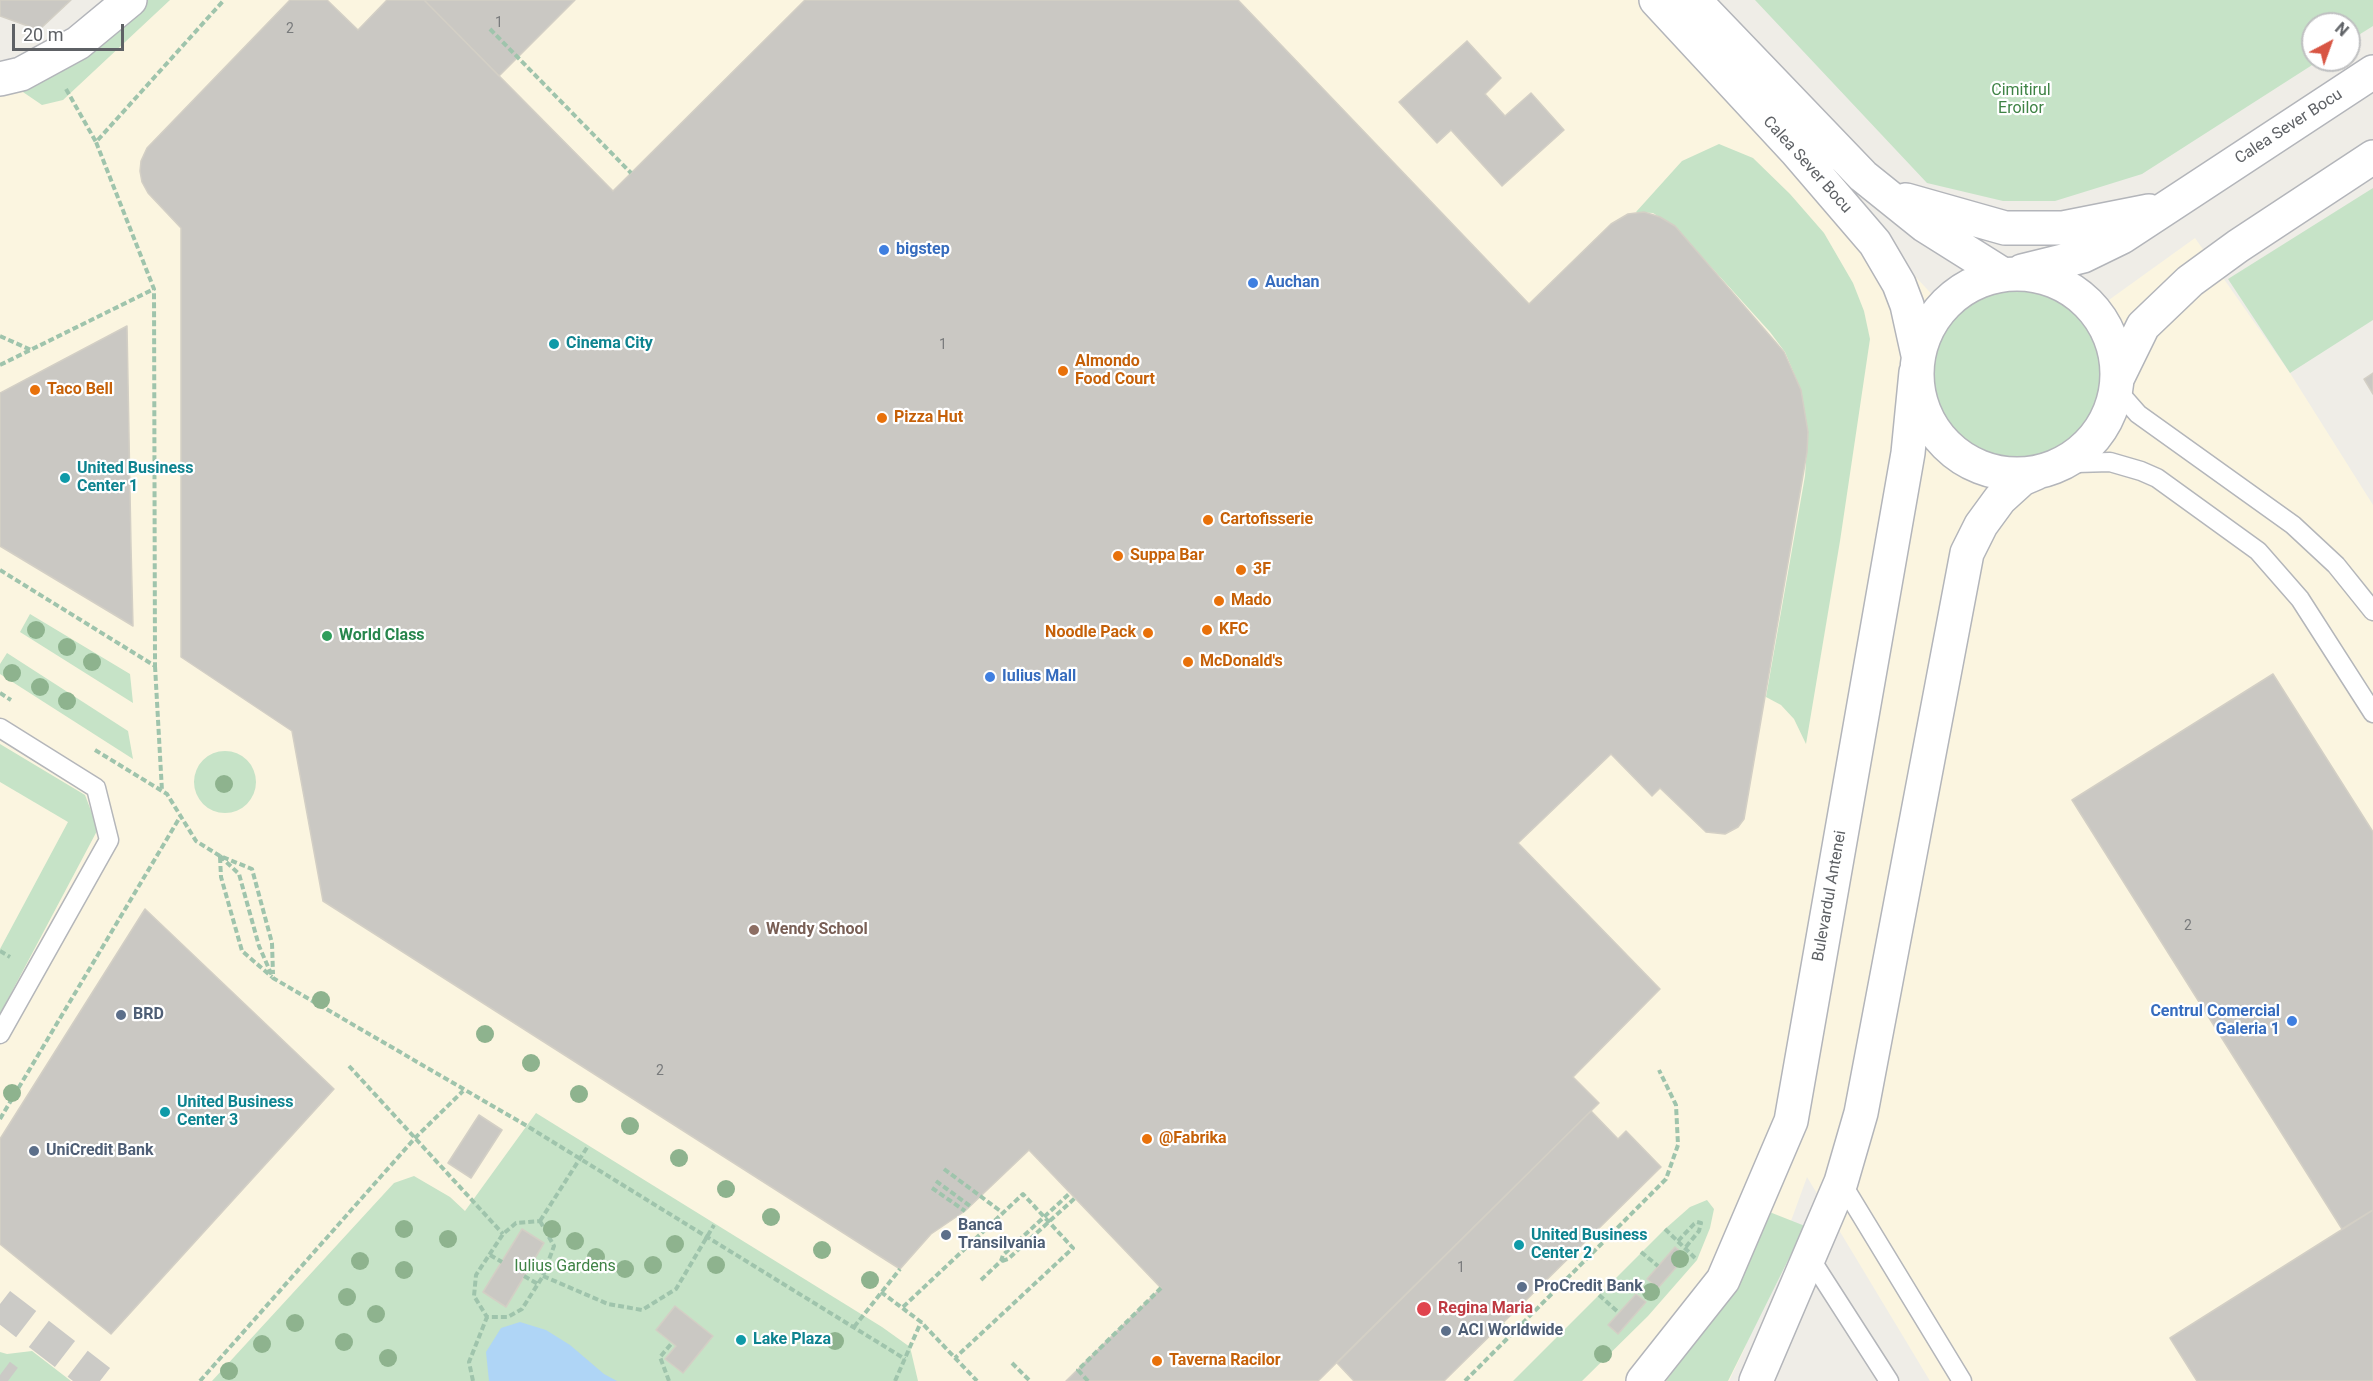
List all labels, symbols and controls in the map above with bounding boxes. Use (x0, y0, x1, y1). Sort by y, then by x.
scale bar (15, 12, 128, 50)
north arrow (2301, 12, 2361, 72)
house number: 1 (495, 15, 503, 31)
text: N (2331, 19, 2352, 40)
house number: 2 (286, 21, 294, 37)
text: 20 m (23, 24, 63, 45)
park label: Cimitirul Eroilor (1991, 81, 2051, 119)
street label: Calea Sever Bocu (2232, 85, 2346, 169)
street label: Calea Sever Bocu (1758, 113, 1856, 217)
place label: bigstep (896, 240, 950, 260)
marker: bigstep (877, 243, 891, 257)
place label: Auchan (1265, 273, 1319, 293)
marker: Auchan (1246, 276, 1260, 290)
place label: Cinema City (566, 334, 653, 354)
marker: Cinema City (547, 337, 561, 351)
house number: 1 (939, 337, 947, 353)
place label: Almondo Food Court (1075, 352, 1155, 390)
marker: Almondo Food Court (1056, 364, 1070, 378)
place label: Taco Bell (47, 380, 113, 400)
marker: Taco Bell (28, 383, 42, 397)
place label: Pizza Hut (894, 408, 963, 428)
marker: Pizza Hut (875, 411, 889, 425)
place label: United Business Center 1 (77, 459, 193, 497)
marker: United Business Center 1 (58, 471, 72, 485)
place label: Cartofisserie (1220, 510, 1313, 530)
marker: Cartofisserie (1201, 513, 1215, 527)
place label: Suppa Bar (1130, 546, 1204, 566)
marker: Suppa Bar (1111, 549, 1125, 563)
place label: 3F (1253, 560, 1271, 580)
marker: 3F (1234, 563, 1248, 577)
place label: Mado (1231, 591, 1272, 611)
marker: Mado (1212, 594, 1226, 608)
place label: KFC (1219, 620, 1248, 640)
place label: Noodle Pack (1045, 623, 1136, 643)
marker: KFC (1200, 623, 1214, 637)
place label: World Class (339, 626, 425, 646)
marker: Noodle Pack (1141, 626, 1155, 640)
marker: World Class (320, 629, 334, 643)
place label: McDonald's (1200, 652, 1283, 672)
marker: McDonald's (1181, 655, 1195, 669)
place label: Iulius Mall (1002, 667, 1076, 687)
marker: Iulius Mall (983, 670, 997, 684)
street label: Bulevardul Antenei (1809, 829, 1851, 963)
house number: 2 (2184, 918, 2192, 934)
place label: Wendy School (766, 920, 868, 940)
marker: Wendy School (747, 923, 761, 937)
place label: Centrul Comercial Galeria 1 (2150, 1002, 2280, 1040)
place label: BRD (133, 1005, 164, 1025)
marker: BRD (114, 1008, 128, 1022)
marker: Centrul Comercial Galeria 1 (2285, 1014, 2299, 1028)
house number: 2 (656, 1063, 664, 1079)
place label: United Business Center 3 (177, 1093, 293, 1131)
marker: United Business Center 3 (158, 1105, 172, 1119)
place label: @Fabrika (1159, 1129, 1227, 1149)
marker: @Fabrika (1140, 1132, 1154, 1146)
place label: UniCredit Bank (46, 1141, 153, 1161)
marker: UniCredit Bank (27, 1144, 41, 1158)
place label: Banca Transilvania (958, 1216, 1046, 1254)
place label: United Business Center 2 (1531, 1226, 1647, 1264)
marker: Banca Transilvania (939, 1228, 953, 1242)
marker: United Business Center 2 (1512, 1238, 1526, 1252)
park label: Iulius Gardens (514, 1257, 616, 1277)
house number: 1 (1457, 1260, 1465, 1276)
place label: ProCredit Bank (1534, 1277, 1643, 1297)
marker: ProCredit Bank (1515, 1280, 1529, 1294)
place label: Regina Maria (1438, 1299, 1533, 1319)
marker: Regina Maria (1415, 1300, 1433, 1318)
place label: ACI Worldwide (1458, 1321, 1563, 1341)
marker: ACI Worldwide (1439, 1324, 1453, 1338)
place label: Lake Plaza (753, 1330, 831, 1350)
marker: Lake Plaza (734, 1333, 748, 1347)
place label: Taverna Racilor (1169, 1351, 1281, 1371)
marker: Taverna Racilor (1150, 1354, 1164, 1368)

